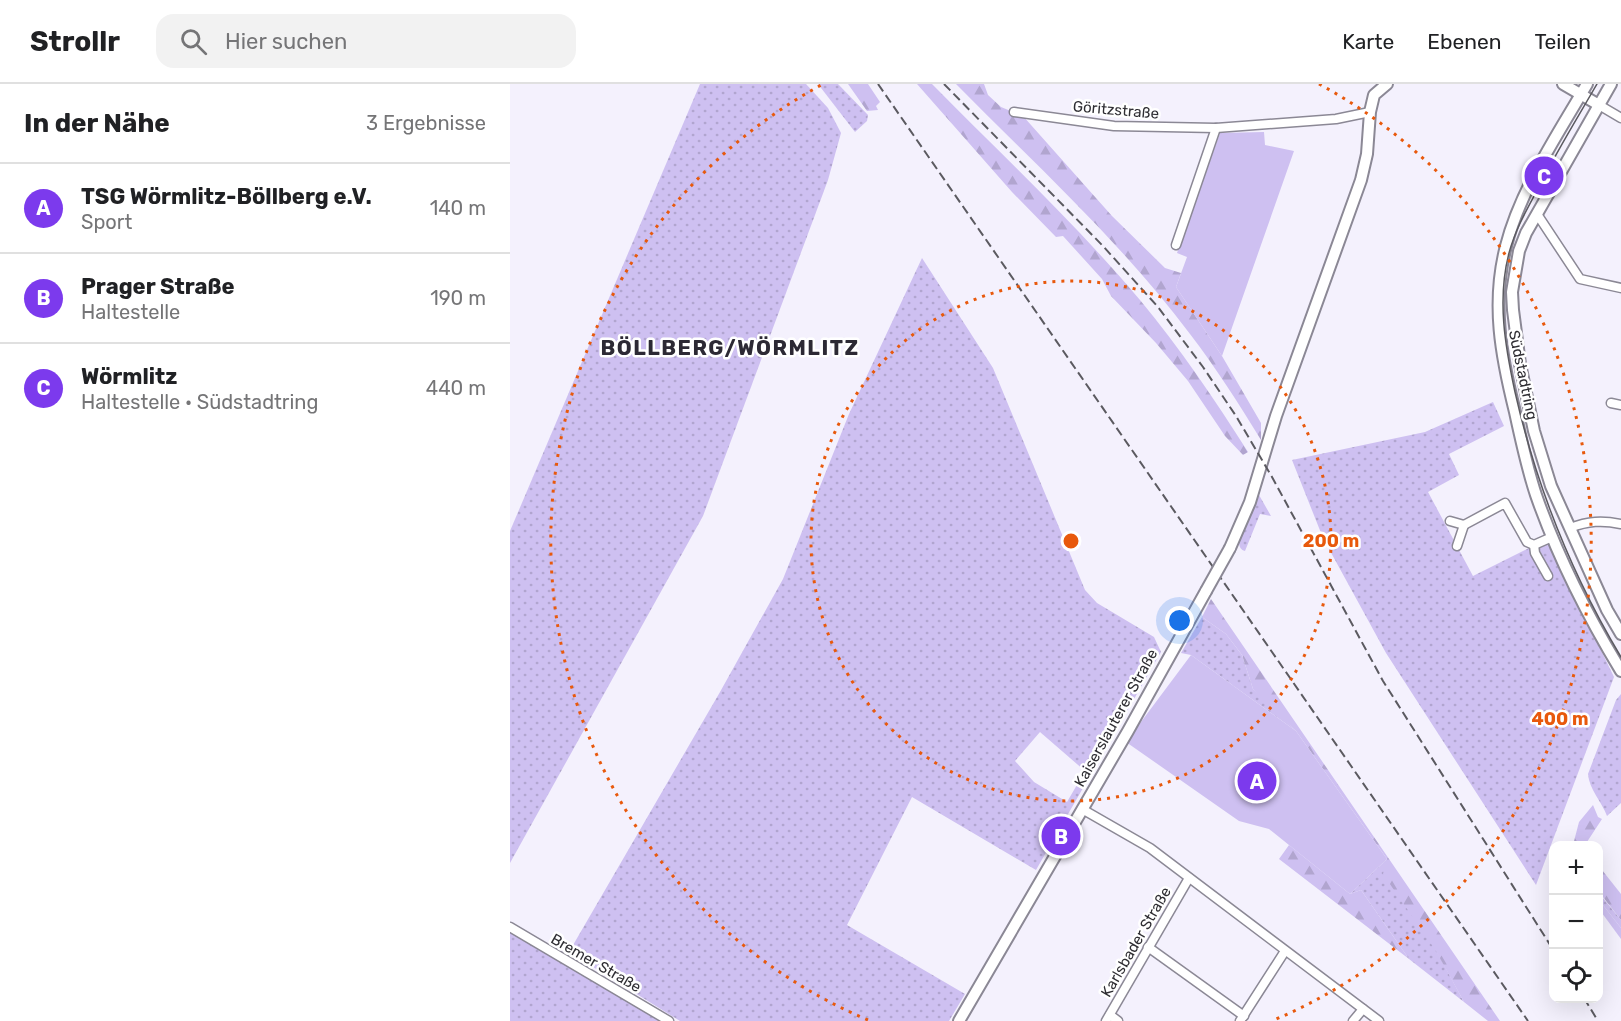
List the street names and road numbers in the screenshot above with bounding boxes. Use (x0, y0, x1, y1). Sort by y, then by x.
street label: Göritzstraße (1072, 97, 1160, 123)
street label: Südstadtring (1505, 329, 1541, 421)
street label: Kaiserslauterer Straße (1071, 646, 1161, 790)
street label: Karlsbader Straße (1097, 884, 1175, 1000)
street label: Bremer Straße (548, 930, 644, 996)

